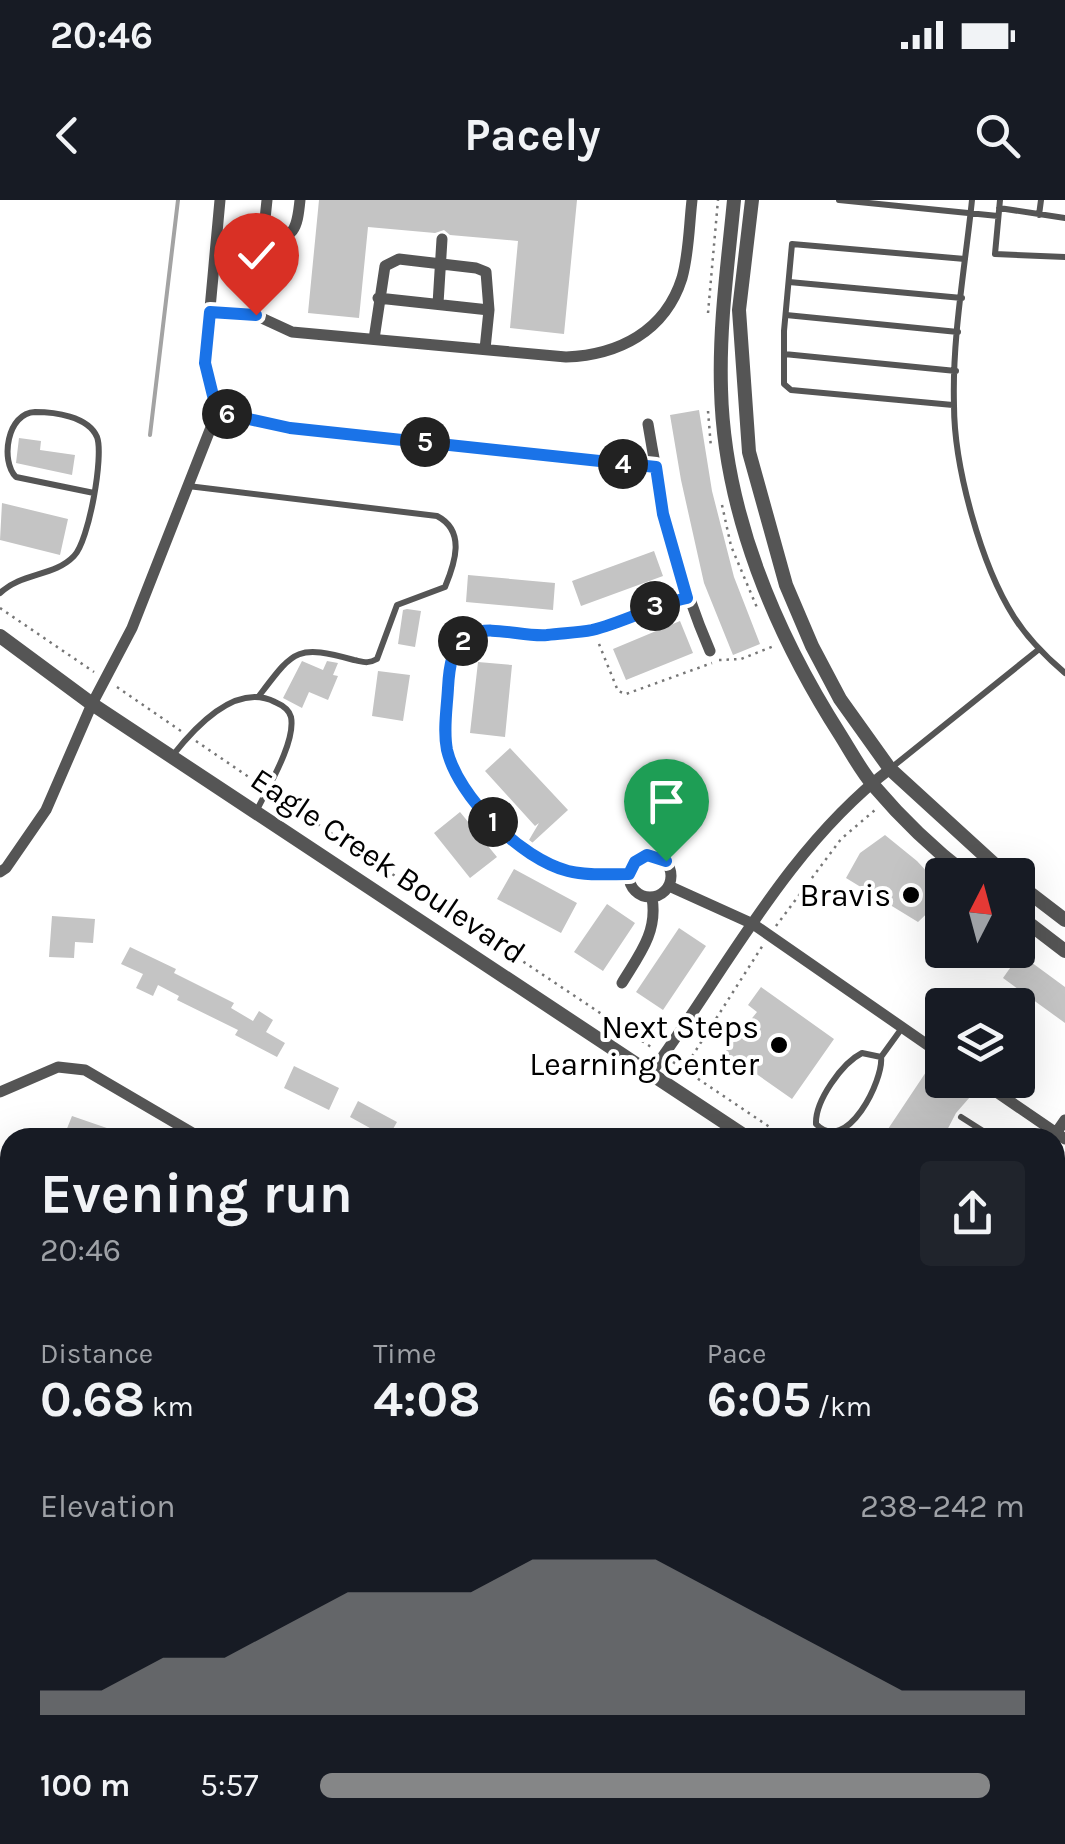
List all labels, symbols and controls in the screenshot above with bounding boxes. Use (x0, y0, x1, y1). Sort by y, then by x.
text: 20:46 (50, 13, 153, 58)
icon: back (40, 108, 95, 163)
icon: search (970, 108, 1025, 163)
text: Pacely (464, 109, 601, 161)
pin (214, 213, 299, 316)
icon: check (229, 228, 284, 283)
pin: 6 (202, 389, 252, 439)
text: 6 (219, 397, 236, 430)
pin: 5 (400, 417, 450, 467)
text: 5 (417, 425, 433, 458)
pin: 4 (598, 439, 648, 489)
text: 4 (615, 447, 631, 480)
pin: 3 (630, 581, 680, 631)
text: 3 (646, 589, 664, 622)
pin: 2 (438, 616, 488, 666)
text: 2 (455, 624, 471, 657)
pin (624, 759, 709, 862)
street label: Eagle Creek Boulevard (244, 760, 532, 972)
icon: arrive (639, 774, 694, 829)
pin: 1 (468, 797, 518, 847)
text: 1 (488, 805, 498, 838)
north arrow (925, 858, 1035, 968)
map controls (925, 858, 1035, 1098)
place label: Bravis (799, 877, 891, 914)
marker: Bravis (900, 884, 922, 906)
button: layers (925, 988, 1035, 1098)
place label: Next Steps Learning Center (529, 1009, 759, 1083)
marker: Next Steps Learning Center (768, 1034, 790, 1056)
button: share (920, 1161, 1025, 1266)
text: Evening run (40, 1162, 353, 1226)
text: 20:46 (40, 1232, 121, 1269)
text: Distance (40, 1337, 153, 1370)
text: Time (373, 1337, 436, 1370)
text: Pace (707, 1337, 766, 1370)
text: 0.68 (40, 1370, 145, 1429)
text: 4:08 (373, 1370, 481, 1429)
text: 6:05 (707, 1370, 811, 1429)
text: km (145, 1390, 194, 1423)
text: /km (811, 1390, 872, 1423)
text: Elevation (40, 1488, 175, 1525)
text: 238–242 m (860, 1488, 1025, 1525)
text: 100 m (40, 1767, 130, 1804)
text: 5:57 (200, 1767, 259, 1804)

